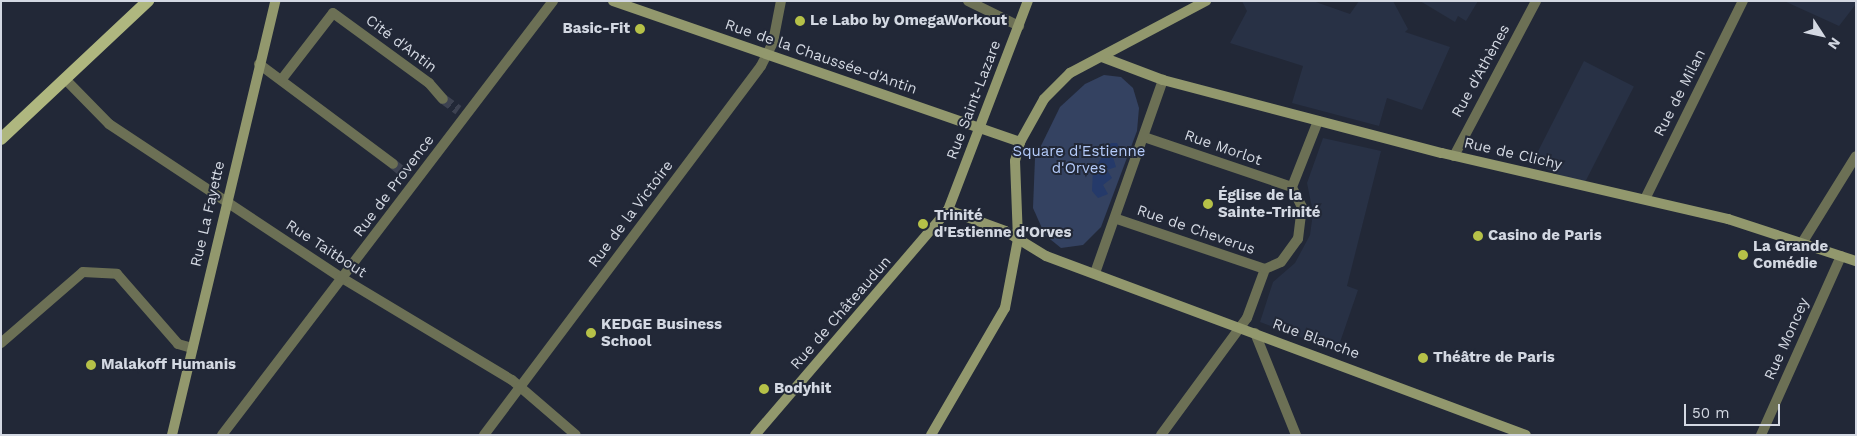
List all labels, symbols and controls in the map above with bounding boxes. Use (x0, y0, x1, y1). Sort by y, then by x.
north arrow (1797, 10, 1847, 60)
street label: Cité d'Antin (362, 11, 440, 77)
place label: Le Labo by OmegaWorkout (810, 12, 1007, 30)
marker: Le Labo by OmegaWorkout (794, 15, 806, 27)
street label: Rue de la Chaussée-d'Antin (722, 16, 920, 98)
place label: Basic-Fit (562, 20, 630, 38)
street label: Rue d'Athènes (1448, 21, 1514, 121)
marker: Basic-Fit (634, 23, 646, 35)
text: N (1825, 35, 1844, 52)
street label: Rue Saint-Lazare (943, 38, 1005, 162)
street label: Rue de Milan (1650, 47, 1710, 139)
street label: Rue Morlot (1182, 126, 1264, 170)
street label: Rue de Provence (350, 132, 438, 240)
street label: Rue de Clichy (1462, 134, 1564, 174)
park label: Square d'Estienne d'Orves (1013, 142, 1145, 177)
street label: Rue de la Victoire (585, 157, 677, 271)
street label: Rue La Fayette (187, 159, 229, 269)
place label: Église de la Sainte-Trinité (1218, 186, 1320, 221)
marker: Église de la Sainte-Trinité (1202, 198, 1214, 210)
street label: Rue de Cheverus (1135, 201, 1257, 259)
place label: Trinité d'Estienne d'Orves (934, 206, 1071, 241)
street label: Rue Taitbout (282, 216, 370, 282)
marker: Trinité d'Estienne d'Orves (916, 217, 930, 231)
place label: Casino de Paris (1488, 227, 1602, 245)
marker: Casino de Paris (1472, 230, 1484, 242)
place label: La Grande Comédie (1753, 237, 1828, 272)
marker: La Grande Comédie (1737, 249, 1749, 261)
street label: Rue de Châteaudun (787, 253, 895, 373)
street label: Rue Moncey (1761, 295, 1813, 383)
place label: KEDGE Business School (601, 315, 722, 350)
street label: Rue Blanche (1270, 315, 1362, 363)
marker: KEDGE Business School (585, 327, 597, 339)
place label: Théâtre de Paris (1433, 349, 1555, 367)
marker: Théâtre de Paris (1417, 352, 1429, 364)
place label: Malakoff Humanis (101, 356, 236, 374)
marker: Malakoff Humanis (85, 359, 97, 371)
place label: Bodyhit (774, 380, 831, 398)
marker: Bodyhit (758, 383, 770, 395)
scale bar (1687, 394, 1783, 426)
text: 50 m (1692, 404, 1729, 422)

